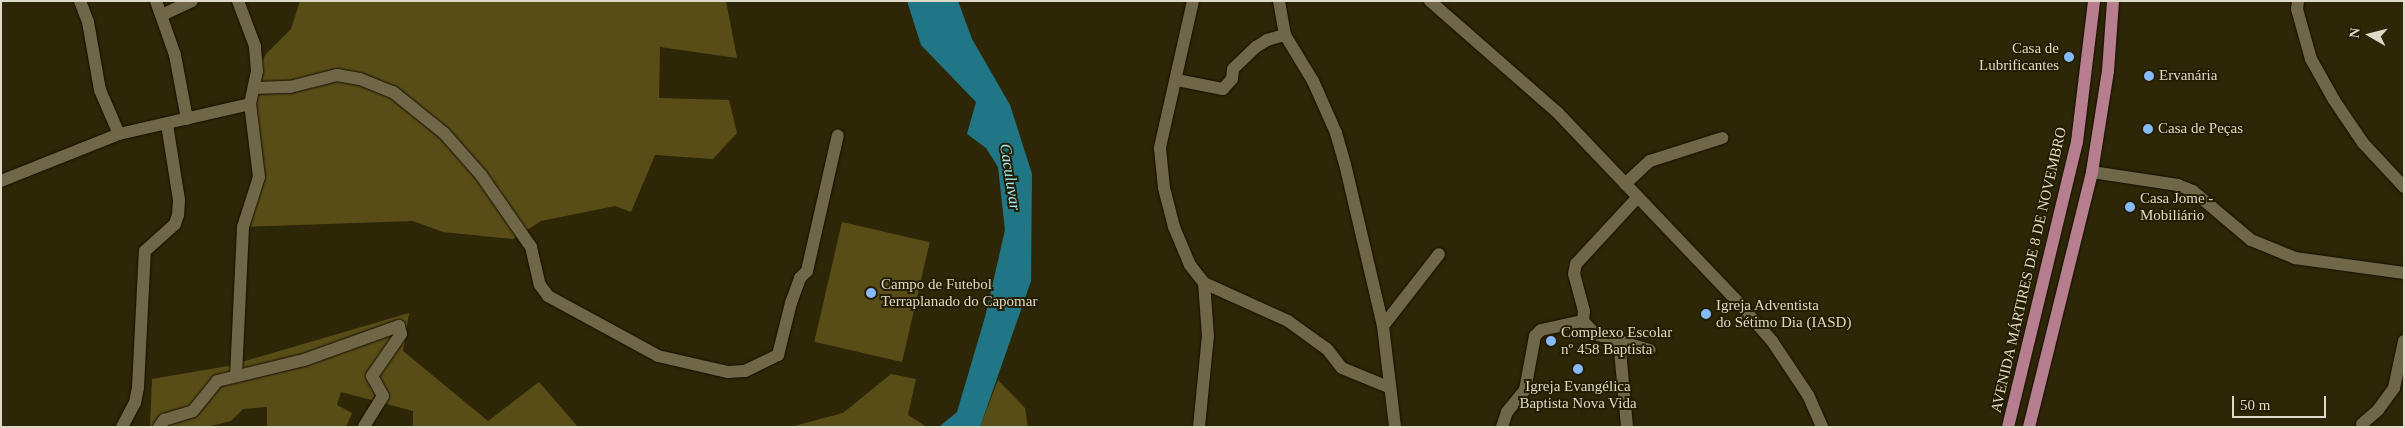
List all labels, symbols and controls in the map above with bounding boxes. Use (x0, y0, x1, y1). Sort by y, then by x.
north arrow (2345, 10, 2395, 60)
text: N (2347, 27, 2363, 39)
place label: Casa de Lubrificantes (1979, 39, 2059, 74)
marker: Casa de Lubrificantes (2063, 51, 2075, 63)
place label: Ervanária (2159, 67, 2217, 85)
marker: Ervanária (2143, 70, 2155, 82)
place label: Casa de Peças (2158, 120, 2243, 138)
marker: Casa de Peças (2142, 123, 2154, 135)
street label: AVENIDA MÁRTIRES DE 8 DE NOVEMBRO (1987, 125, 2071, 415)
water label: Caculuvar (995, 142, 1025, 212)
place label: Casa Jome - Mobiliário (2140, 189, 2213, 224)
marker: Casa Jome - Mobiliário (2124, 201, 2136, 213)
place label: Campo de Futebol Terraplanado do Capomar (881, 275, 1037, 310)
marker: Campo de Futebol Terraplanado do Capomar (865, 287, 877, 299)
place label: Igreja Adventista do Sétimo Dia (IASD) (1716, 296, 1851, 331)
marker: Igreja Adventista do Sétimo Dia (IASD) (1700, 308, 1712, 320)
place label: Complexo Escolar nº 458 Baptista (1561, 323, 1672, 358)
marker: Complexo Escolar nº 458 Baptista (1545, 335, 1557, 347)
marker: Igreja Evangélica Baptista Nova Vida (1572, 363, 1584, 375)
place label: Igreja Evangélica Baptista Nova Vida (1519, 377, 1637, 412)
scale bar (2235, 386, 2329, 418)
text: 50 m (2240, 397, 2270, 413)

